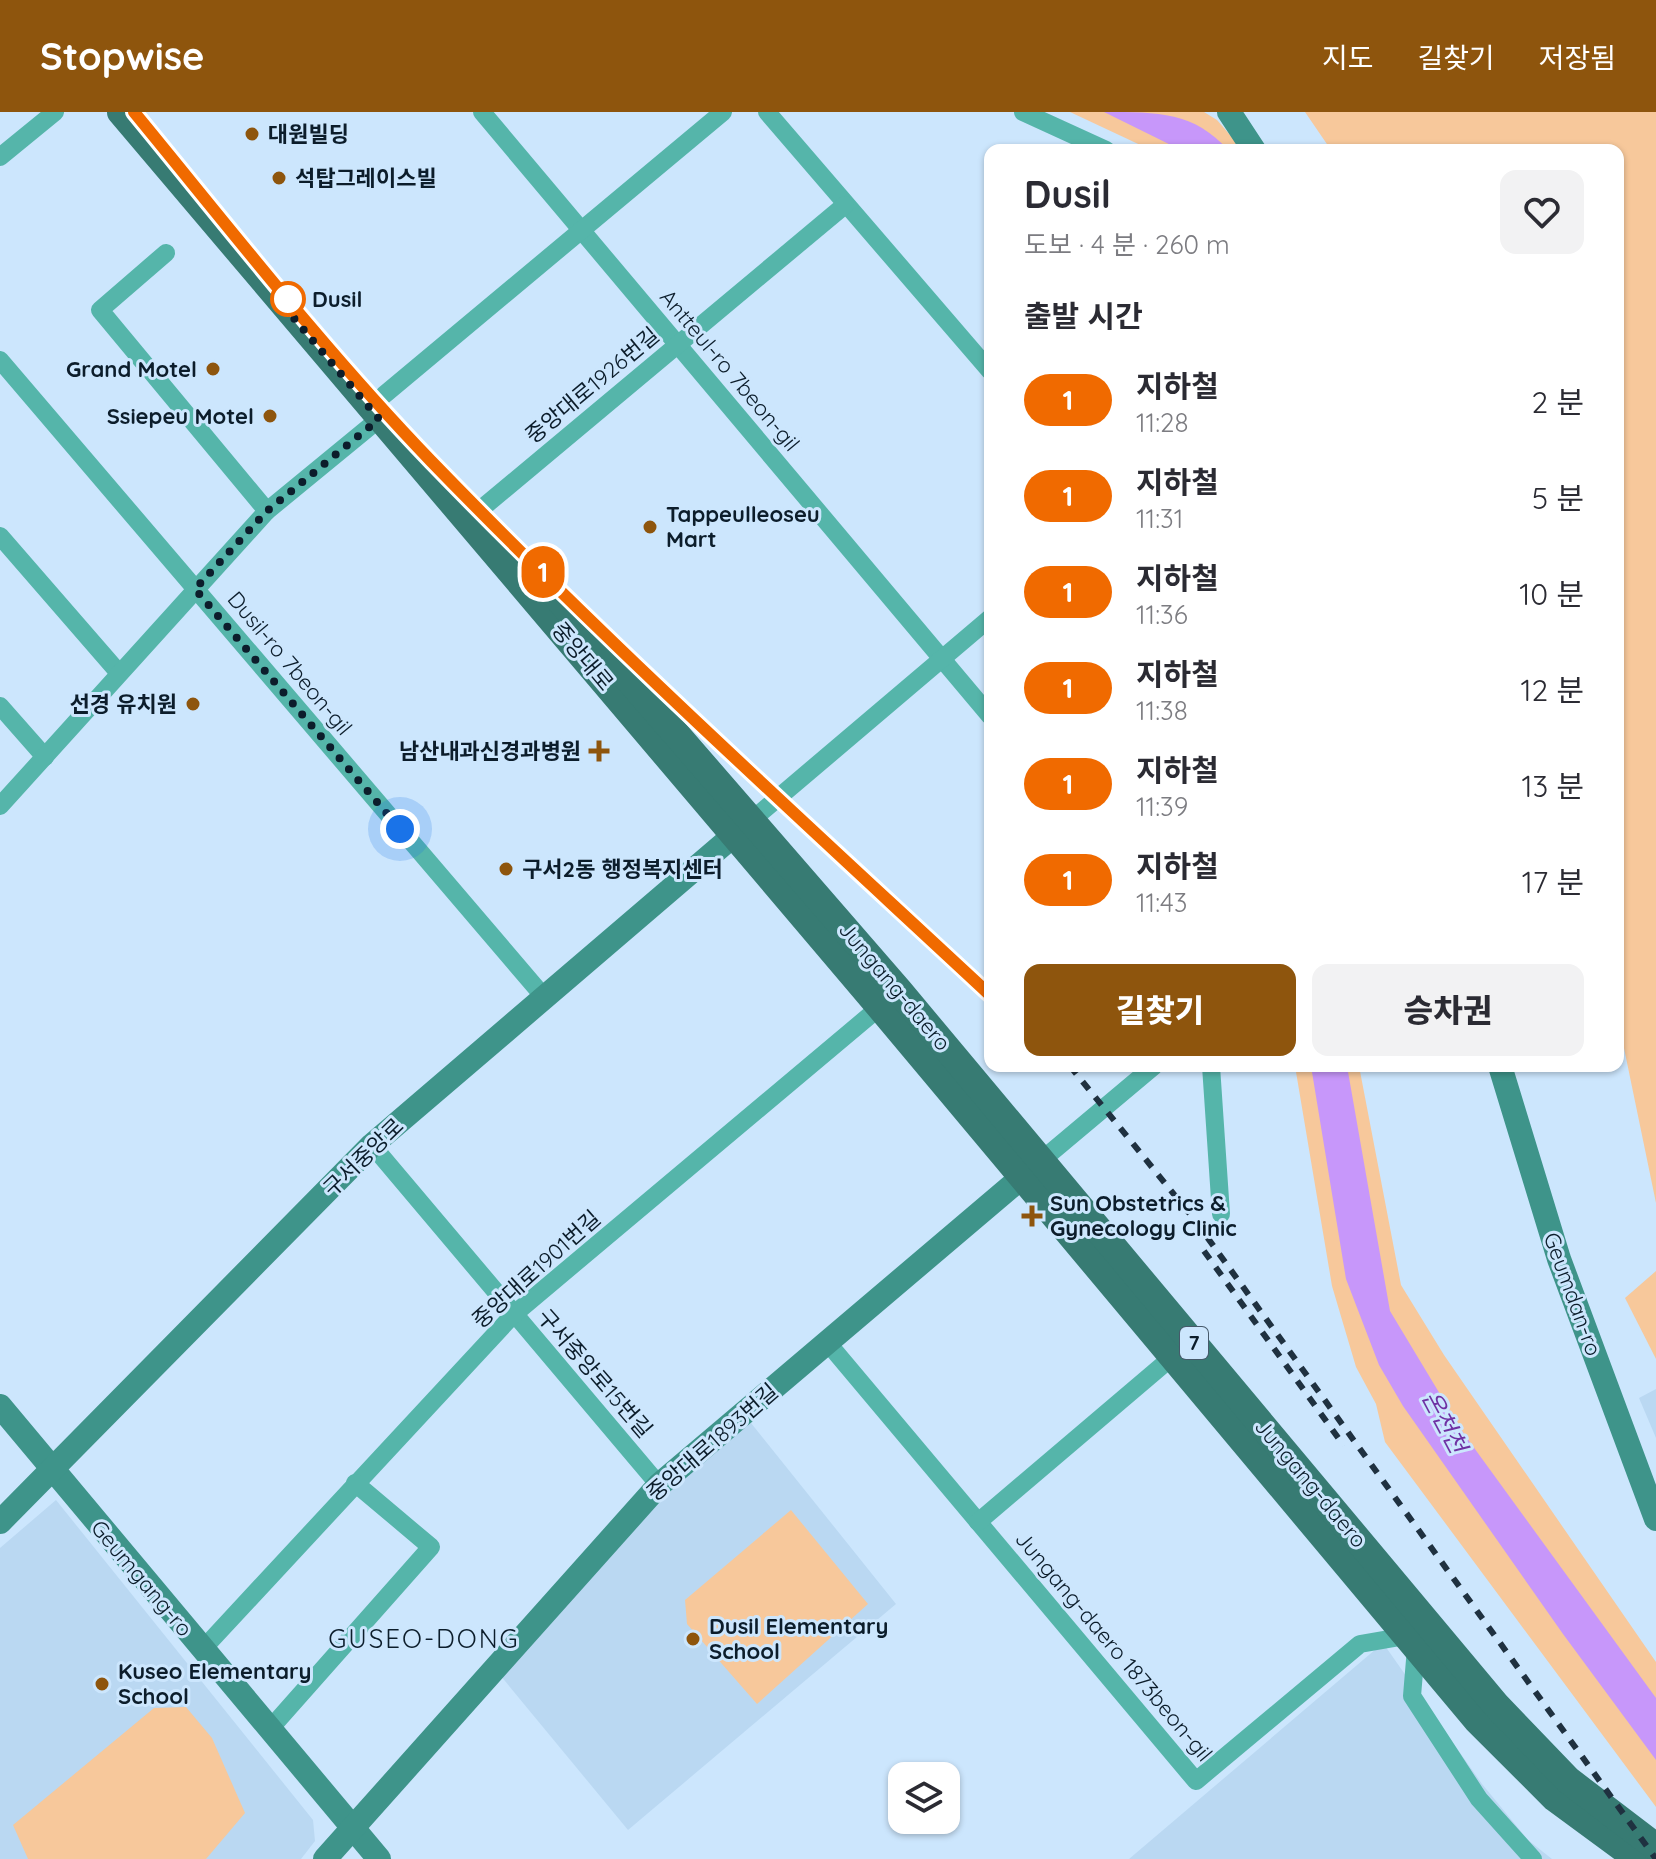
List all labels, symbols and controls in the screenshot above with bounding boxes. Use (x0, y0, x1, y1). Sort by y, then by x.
text: Stopwise (40, 32, 205, 80)
text: 지도 (1322, 40, 1373, 75)
text: 길찾기 (1417, 40, 1495, 75)
text: 저장됨 (1539, 40, 1616, 75)
place label: 대원빌딩 (268, 120, 349, 148)
marker: 대원빌딩 (243, 125, 261, 143)
place label: 석탑그레이스빌 (295, 164, 437, 192)
marker: 석탑그레이스빌 (270, 169, 288, 187)
text: Dusil (1024, 170, 1111, 218)
button: heart (1500, 170, 1584, 254)
text: 도보 · 4 분 · 260 m (1024, 228, 1230, 261)
marker: Dusil (271, 282, 305, 316)
street label: Antteul-ro 7beon-gil (654, 283, 806, 457)
place label: Dusil (312, 285, 362, 313)
text: 출발 시간 (1024, 297, 1143, 335)
street label: 중앙대로1926번길 (519, 321, 665, 449)
place label: Grand Motel (66, 355, 197, 383)
marker: Grand Motel (204, 360, 222, 378)
text: 지하철 (1136, 367, 1219, 405)
text: 1 (1063, 382, 1073, 417)
text: 2 분 (1532, 383, 1584, 421)
place label: Ssiepeu Motel (107, 402, 254, 430)
text: 11:28 (1136, 406, 1189, 439)
marker: Ssiepeu Motel (261, 407, 279, 425)
text: 지하철 (1136, 463, 1219, 501)
text: 1 (1063, 478, 1073, 513)
text: 5 분 (1532, 479, 1584, 517)
place label: Tappeulleoseu Mart (666, 500, 820, 553)
text: 11:31 (1136, 502, 1183, 535)
marker: Tappeulleoseu Mart (641, 518, 659, 536)
line badge: 1 (517, 546, 569, 598)
text: 1 (538, 554, 548, 589)
text: 지하철 (1136, 559, 1219, 597)
text: 1 (1063, 574, 1073, 609)
text: 10 분 (1519, 575, 1584, 613)
street label: Dusil-ro 7beon-gil (222, 585, 358, 741)
text: 11:36 (1136, 598, 1188, 631)
street label: 중앙대로 (546, 616, 620, 696)
text: 지하철 (1136, 655, 1219, 693)
text: 1 (1063, 670, 1073, 705)
text: 12 분 (1520, 671, 1584, 709)
place label: 선경 유치원 (70, 690, 177, 718)
text: 11:38 (1136, 694, 1188, 727)
marker: 선경 유치원 (184, 695, 202, 713)
place label: 남산내과신경과병원 (399, 737, 581, 765)
marker: 남산내과신경과병원 (588, 740, 610, 762)
text: 지하철 (1136, 751, 1219, 789)
text: 1 (1063, 766, 1073, 801)
text: 13 분 (1521, 767, 1584, 805)
text: 11:39 (1136, 790, 1188, 823)
your location (380, 809, 420, 849)
text: 지하철 (1136, 847, 1219, 885)
place label: 구서2동 행정복지센터 (522, 855, 723, 883)
marker: 구서2동 행정복지센터 (497, 860, 515, 878)
text: 1 (1063, 862, 1073, 897)
text: 17 분 (1522, 863, 1584, 901)
text: 11:43 (1136, 886, 1187, 919)
street label: Jungang-daero (833, 916, 957, 1056)
button: 길찾기 (1024, 964, 1296, 1056)
button: 승차권 (1312, 964, 1584, 1056)
street label: 구서중앙로 (317, 1112, 409, 1202)
place label: Sun Obstetrics & Gynecology Clinic (1050, 1189, 1237, 1242)
street label: 중앙대로1901번길 (466, 1204, 606, 1334)
marker: Sun Obstetrics & Gynecology Clinic (1021, 1205, 1043, 1227)
street label: Geumdan-ro (1538, 1228, 1608, 1360)
street label: 구서중앙로15번길 (531, 1303, 659, 1443)
road number: 7 (1180, 1327, 1208, 1359)
street label: 중앙대로1893번길 (640, 1377, 784, 1507)
water label: 온천천 (1416, 1385, 1475, 1460)
street label: Jungang-daero (1249, 1413, 1373, 1553)
street label: Geumgang-ro (85, 1514, 199, 1642)
street label: Jungang-daero 1873beon-gil (1009, 1525, 1219, 1767)
place label: Dusil Elementary School (709, 1612, 888, 1665)
district label: GUSEO-DONG (328, 1622, 520, 1655)
marker: Dusil Elementary School (684, 1630, 702, 1648)
place label: Kuseo Elementary School (118, 1657, 311, 1710)
marker: Kuseo Elementary School (93, 1675, 111, 1693)
map controls (888, 1762, 960, 1834)
button: layers (888, 1762, 960, 1834)

